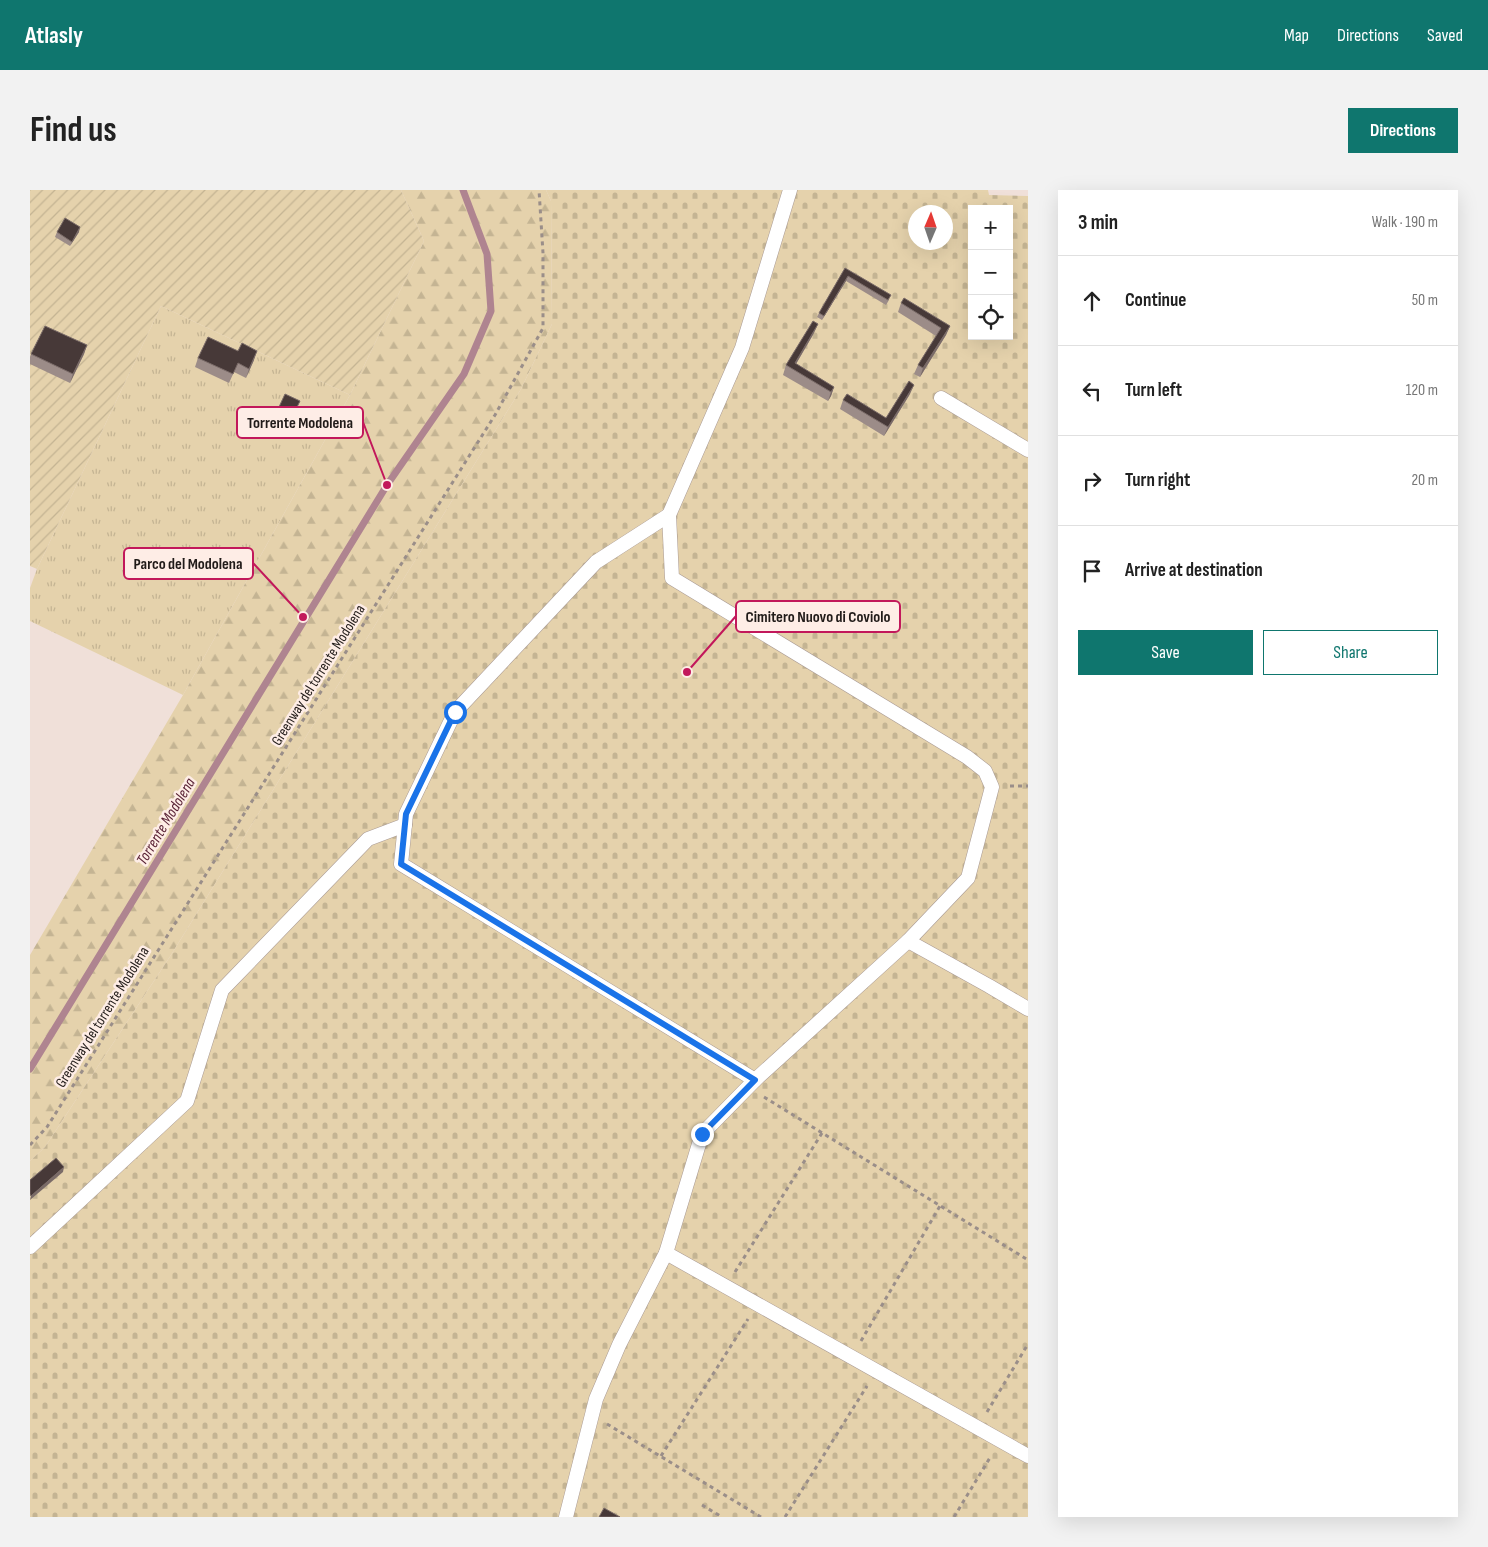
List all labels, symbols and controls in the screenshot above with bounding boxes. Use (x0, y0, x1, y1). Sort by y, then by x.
text: Atlasly (25, 21, 83, 50)
text: Map (1284, 25, 1309, 46)
text: Directions (1337, 25, 1399, 46)
text: Saved (1427, 25, 1463, 46)
button: Directions (1348, 108, 1458, 153)
text: Find us (30, 109, 117, 152)
north arrow (908, 205, 953, 250)
map controls (968, 205, 1013, 340)
button: + (968, 205, 1013, 250)
text: 3 min (1078, 210, 1118, 235)
text: Walk · 190 m (1372, 213, 1438, 232)
button: − (968, 250, 1013, 295)
icon: ahead (1078, 287, 1106, 315)
text: Continue (1125, 289, 1186, 312)
text: 50 m (1412, 291, 1438, 310)
button: locate (968, 295, 1013, 340)
icon: left (1078, 377, 1106, 405)
text: Turn left (1125, 379, 1182, 402)
text: 120 m (1406, 381, 1438, 400)
callout: Torrente Modolena (237, 407, 363, 438)
text: Torrente Modolena (247, 414, 353, 433)
icon: right (1078, 467, 1106, 495)
text: Turn right (1125, 469, 1190, 492)
text: 20 m (1411, 471, 1438, 490)
callout: Parco del Modolena (124, 548, 253, 579)
text: Parco del Modolena (134, 555, 242, 574)
icon: arrive (1078, 557, 1106, 585)
text: Arrive at destination (1125, 559, 1263, 582)
street label: Greenway del torrente Modolena (267, 601, 370, 749)
callout: Cimitero Nuovo di Coviolo (736, 601, 900, 632)
text: Cimitero Nuovo di Coviolo (746, 608, 890, 627)
button: Save (1078, 630, 1253, 675)
button: Share (1263, 630, 1438, 675)
route start (444, 701, 467, 724)
water label: Torrente Modolena (133, 774, 200, 869)
street label: Greenway del torrente Modolena (51, 943, 154, 1091)
route end (691, 1123, 714, 1146)

